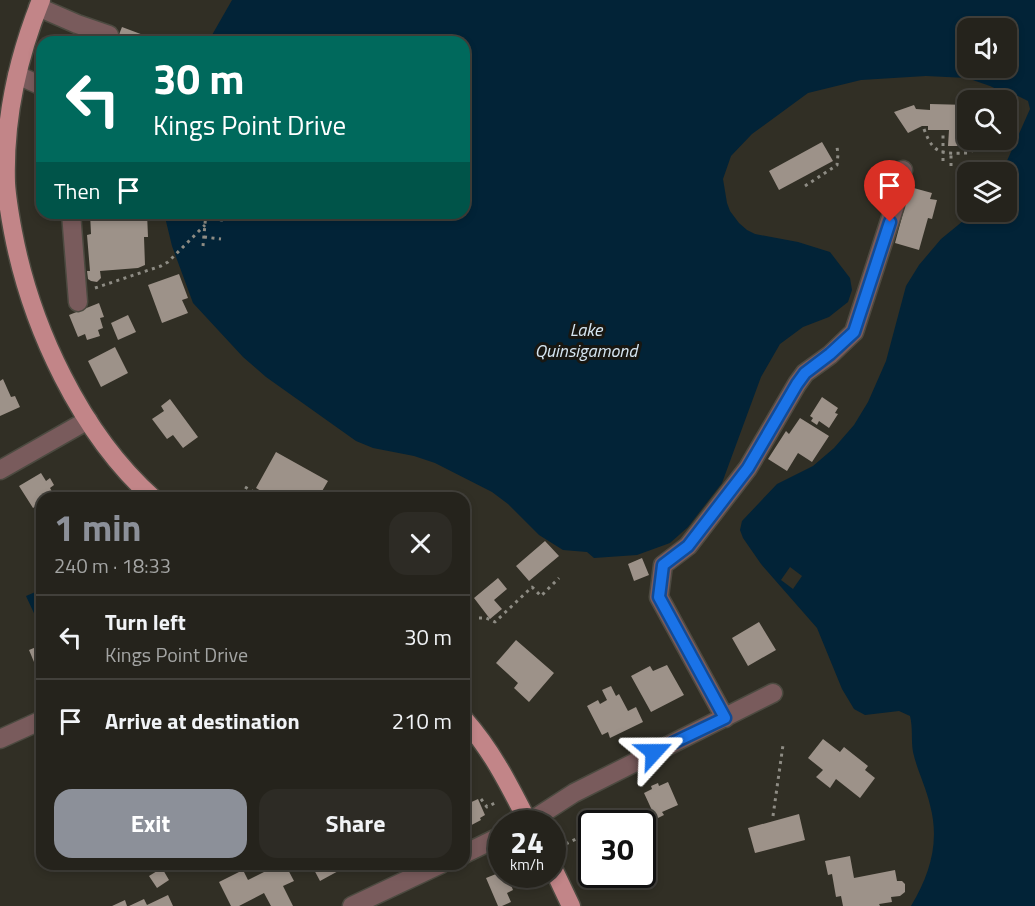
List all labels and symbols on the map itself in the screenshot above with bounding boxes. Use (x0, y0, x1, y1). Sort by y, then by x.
pin (864, 160, 915, 222)
water label: Lake Quinsigamond (535, 316, 639, 364)
position arrow (622, 720, 686, 784)
speed limit sign: 30 (578, 810, 656, 888)

